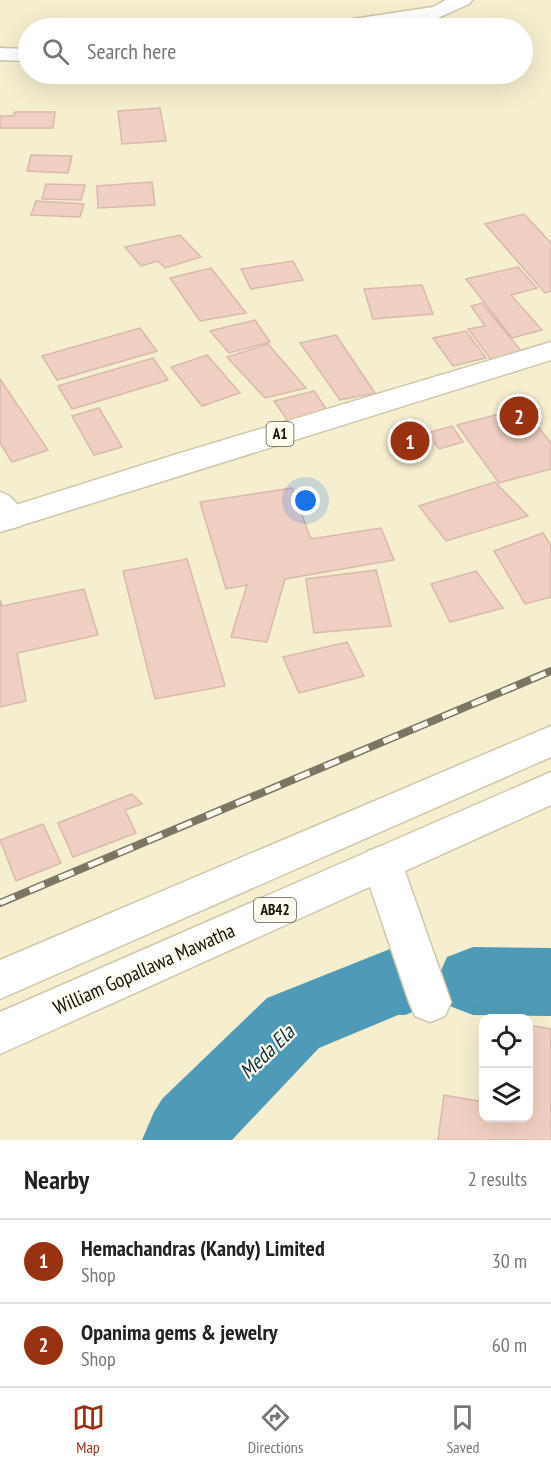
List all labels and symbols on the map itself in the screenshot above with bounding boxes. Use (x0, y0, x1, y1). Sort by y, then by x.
pin: 2 (500, 394, 538, 438)
pin: 1 (390, 418, 430, 464)
road number: A1 (266, 422, 294, 446)
your location (291, 486, 320, 515)
road number: AB42 (254, 898, 296, 922)
street label: William Gopallawa Mawatha (49, 917, 239, 1021)
water label: Meda Ela (233, 1018, 301, 1084)

